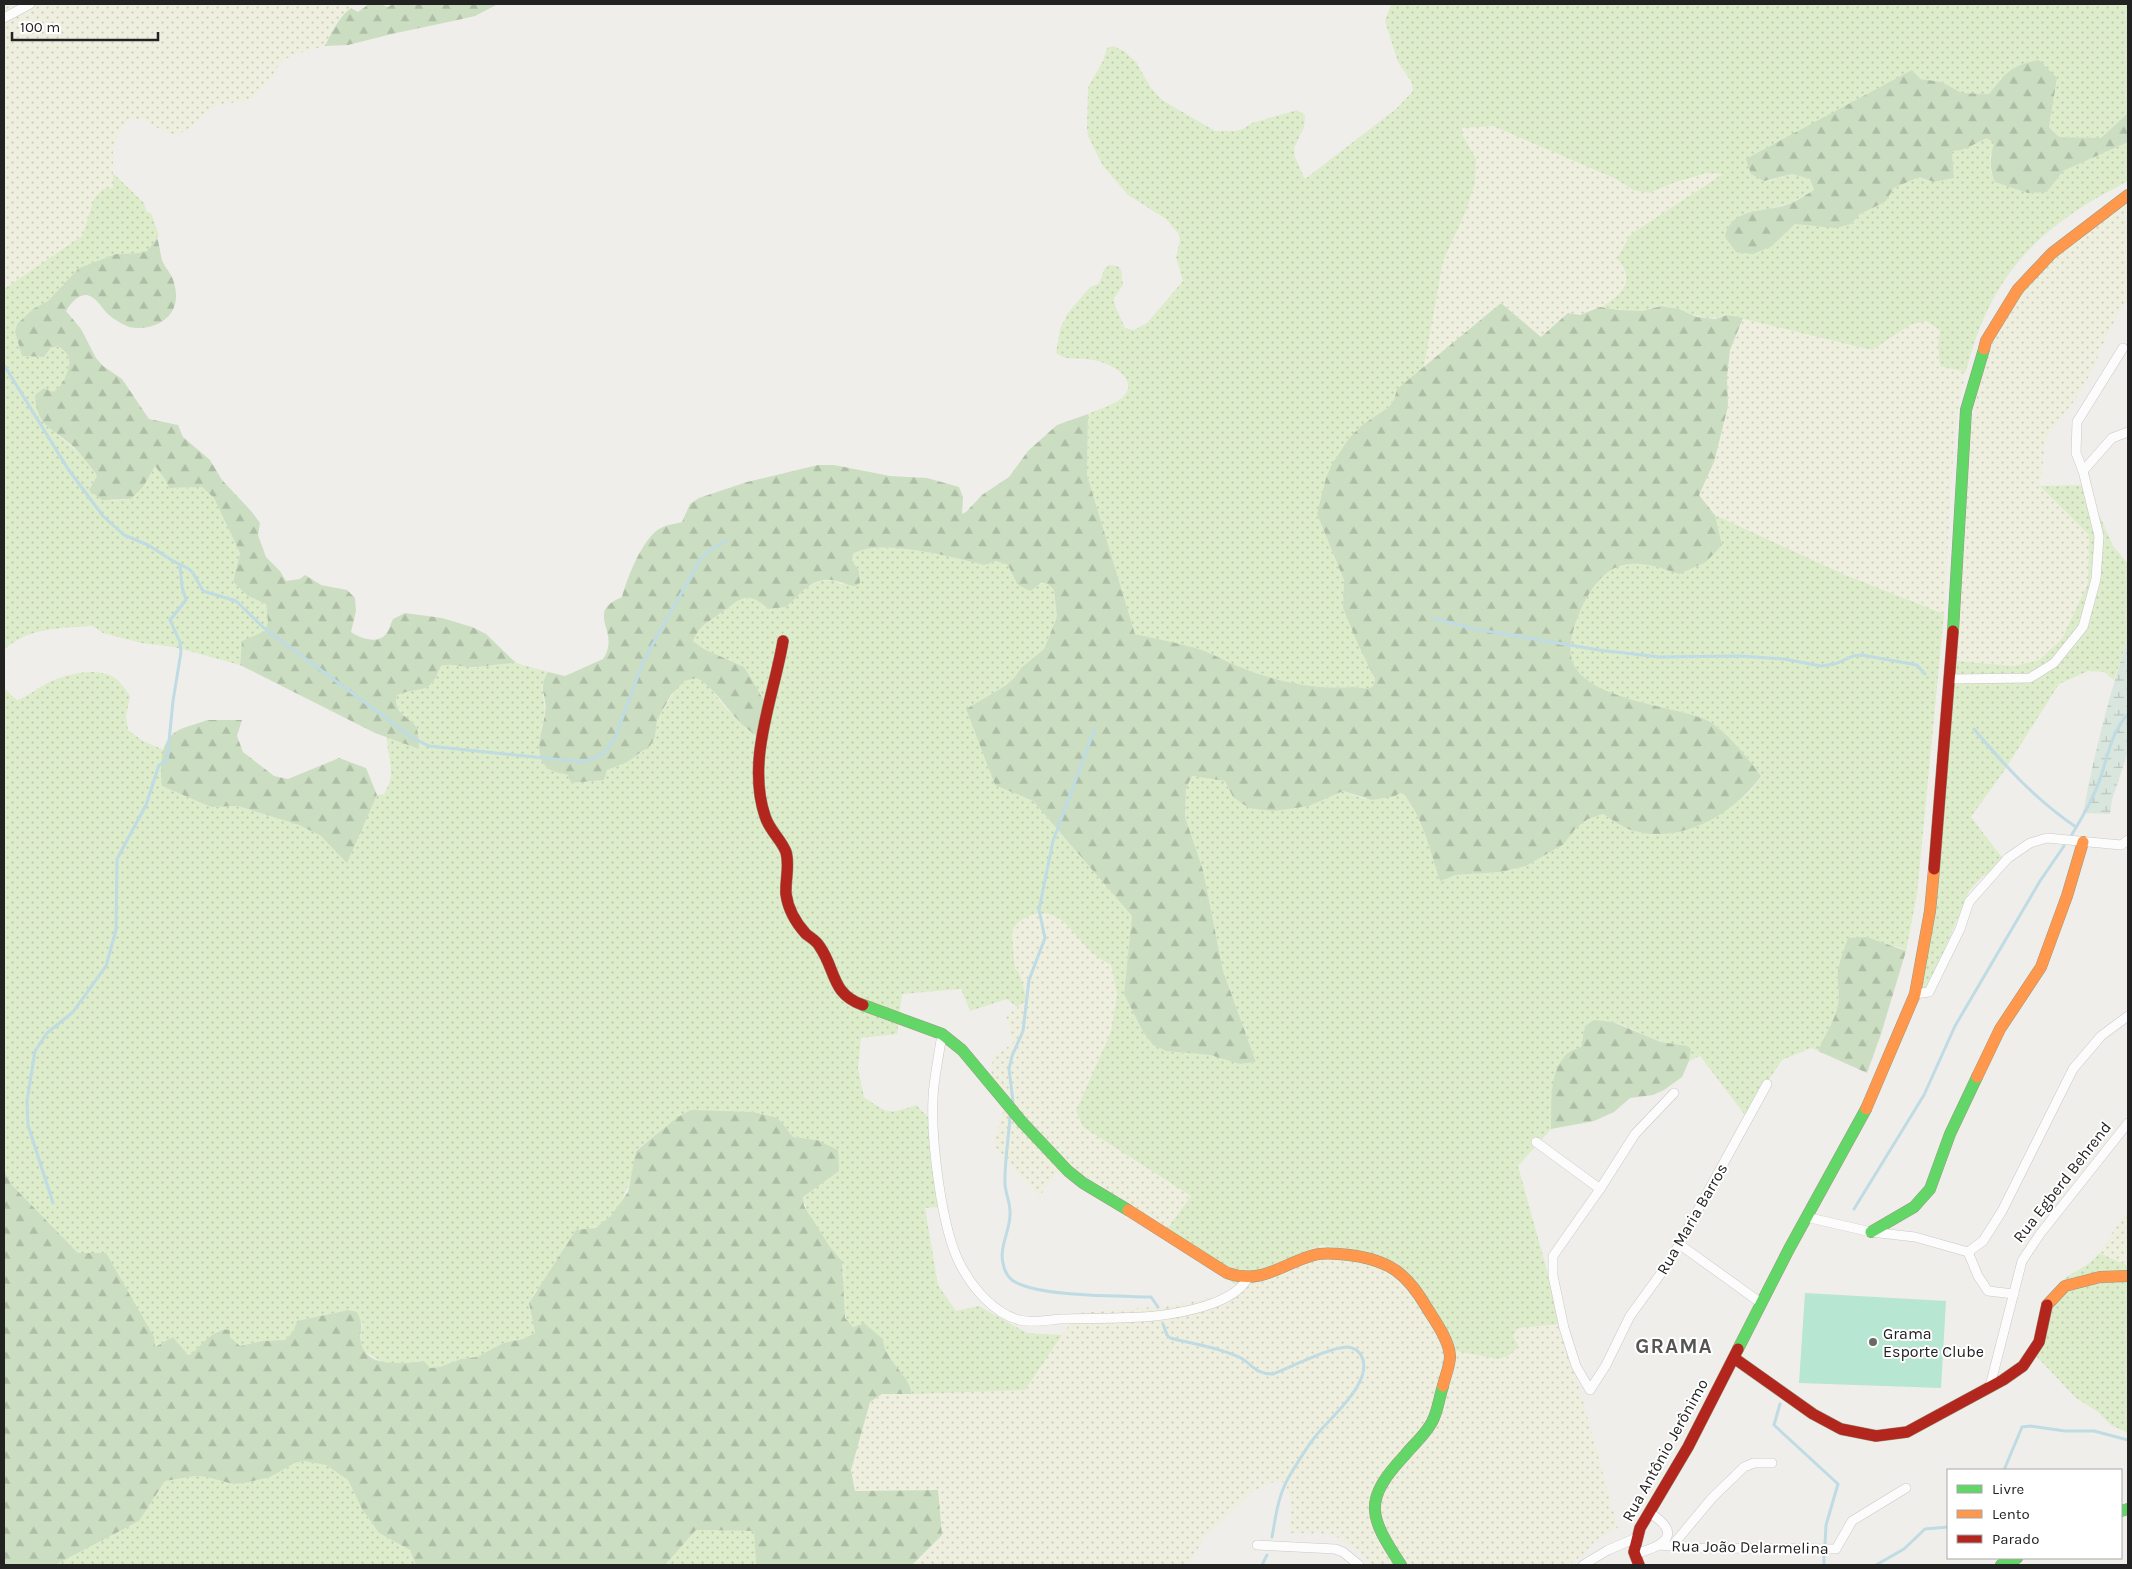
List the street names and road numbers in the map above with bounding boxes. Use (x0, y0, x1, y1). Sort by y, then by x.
street label: Rua Egberd Behrend (2009, 1118, 2115, 1246)
street label: Rua Maria Barros (1652, 1160, 1732, 1278)
street label: Rua Antônio Jerônimo (1618, 1375, 1712, 1525)
street label: Rua João Delarmelina (1671, 1536, 1829, 1558)

